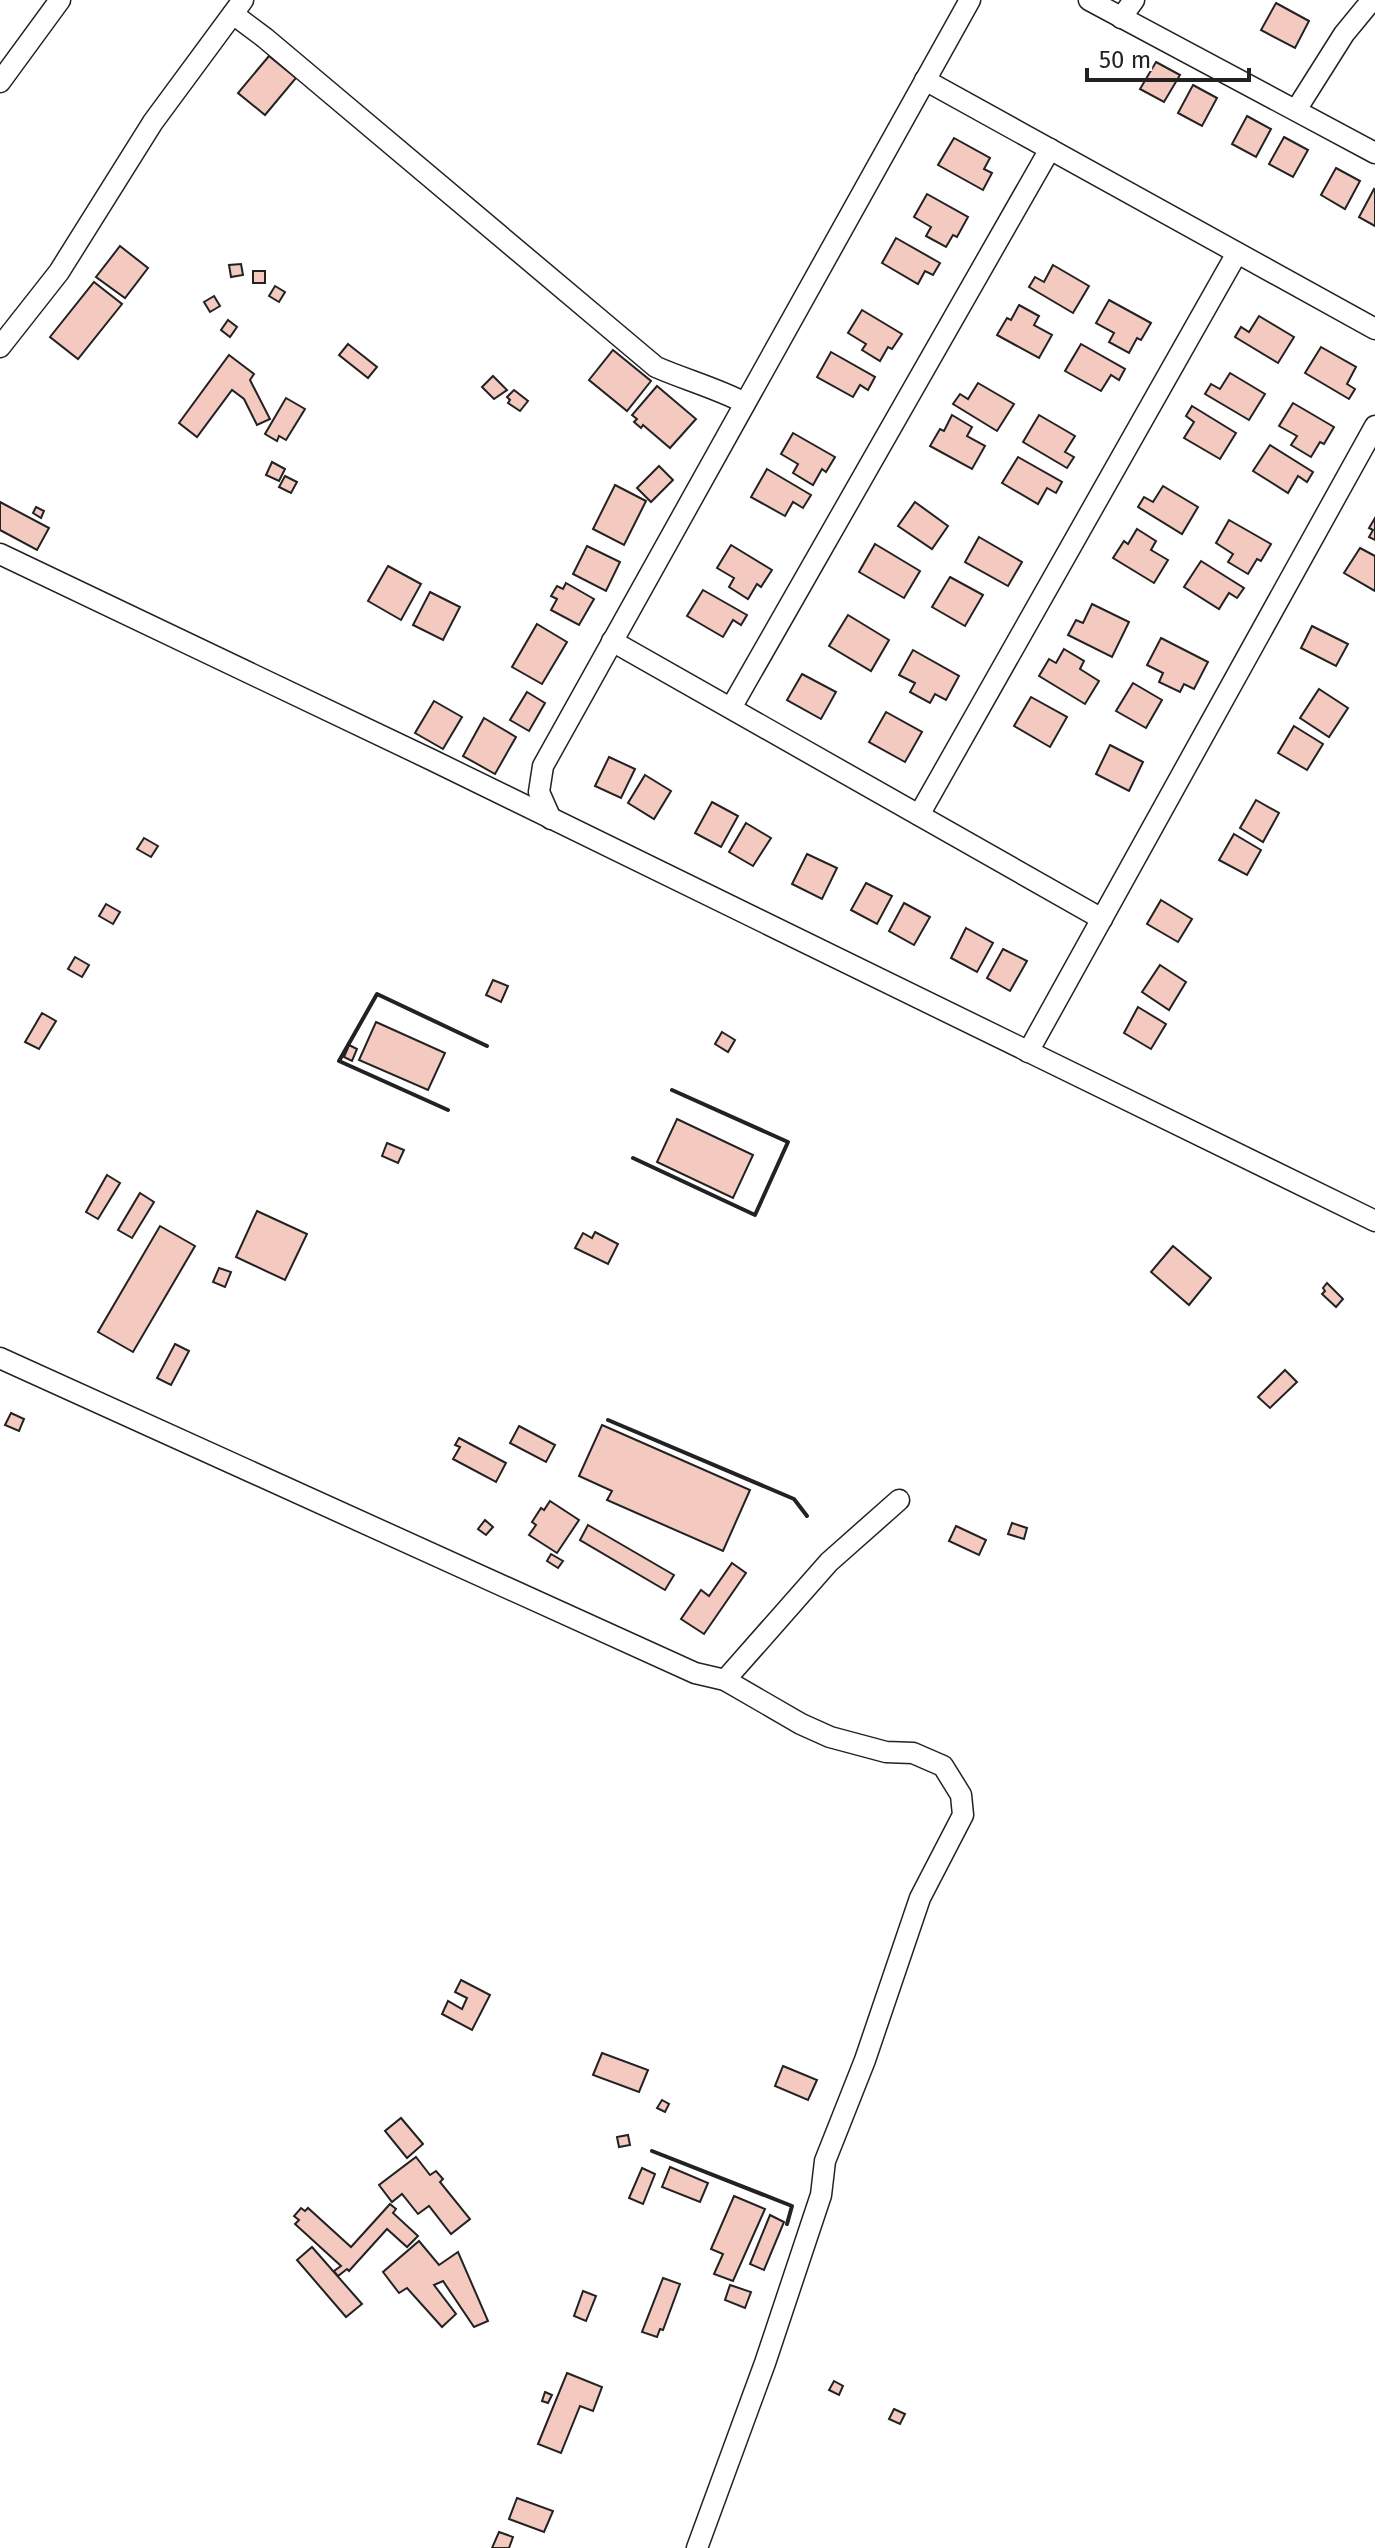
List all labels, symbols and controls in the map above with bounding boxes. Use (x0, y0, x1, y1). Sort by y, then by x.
scale bar (1087, 32, 1249, 82)
text: 50 m (1099, 46, 1151, 74)

